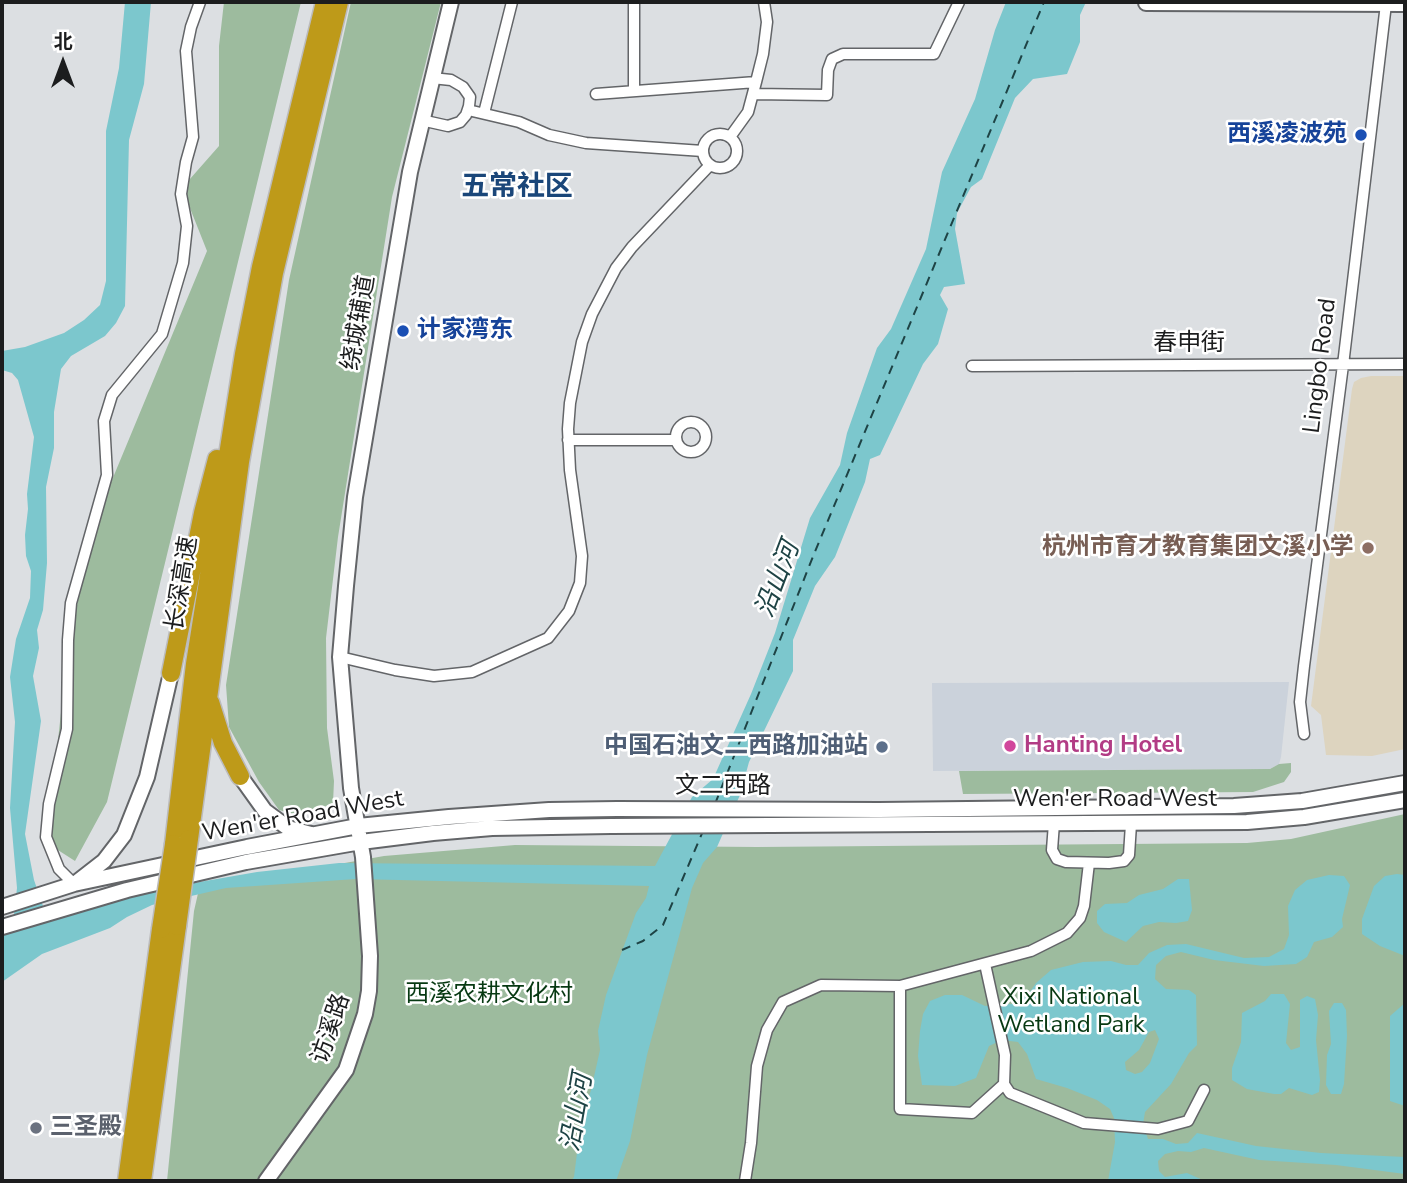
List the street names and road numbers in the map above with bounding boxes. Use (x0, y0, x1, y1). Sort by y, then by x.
street label: 绕城辅道 (337, 273, 383, 373)
street label: Lingbo Road (1298, 297, 1344, 435)
street label: 春申街 (1153, 330, 1225, 358)
street label: 长深高速 (161, 534, 205, 634)
street label: 文二西路 (675, 773, 771, 801)
street label: Wen'er Road West (200, 785, 406, 849)
street label: Wen'er Road West (1013, 786, 1217, 814)
street label: 访溪路 (307, 990, 357, 1068)

